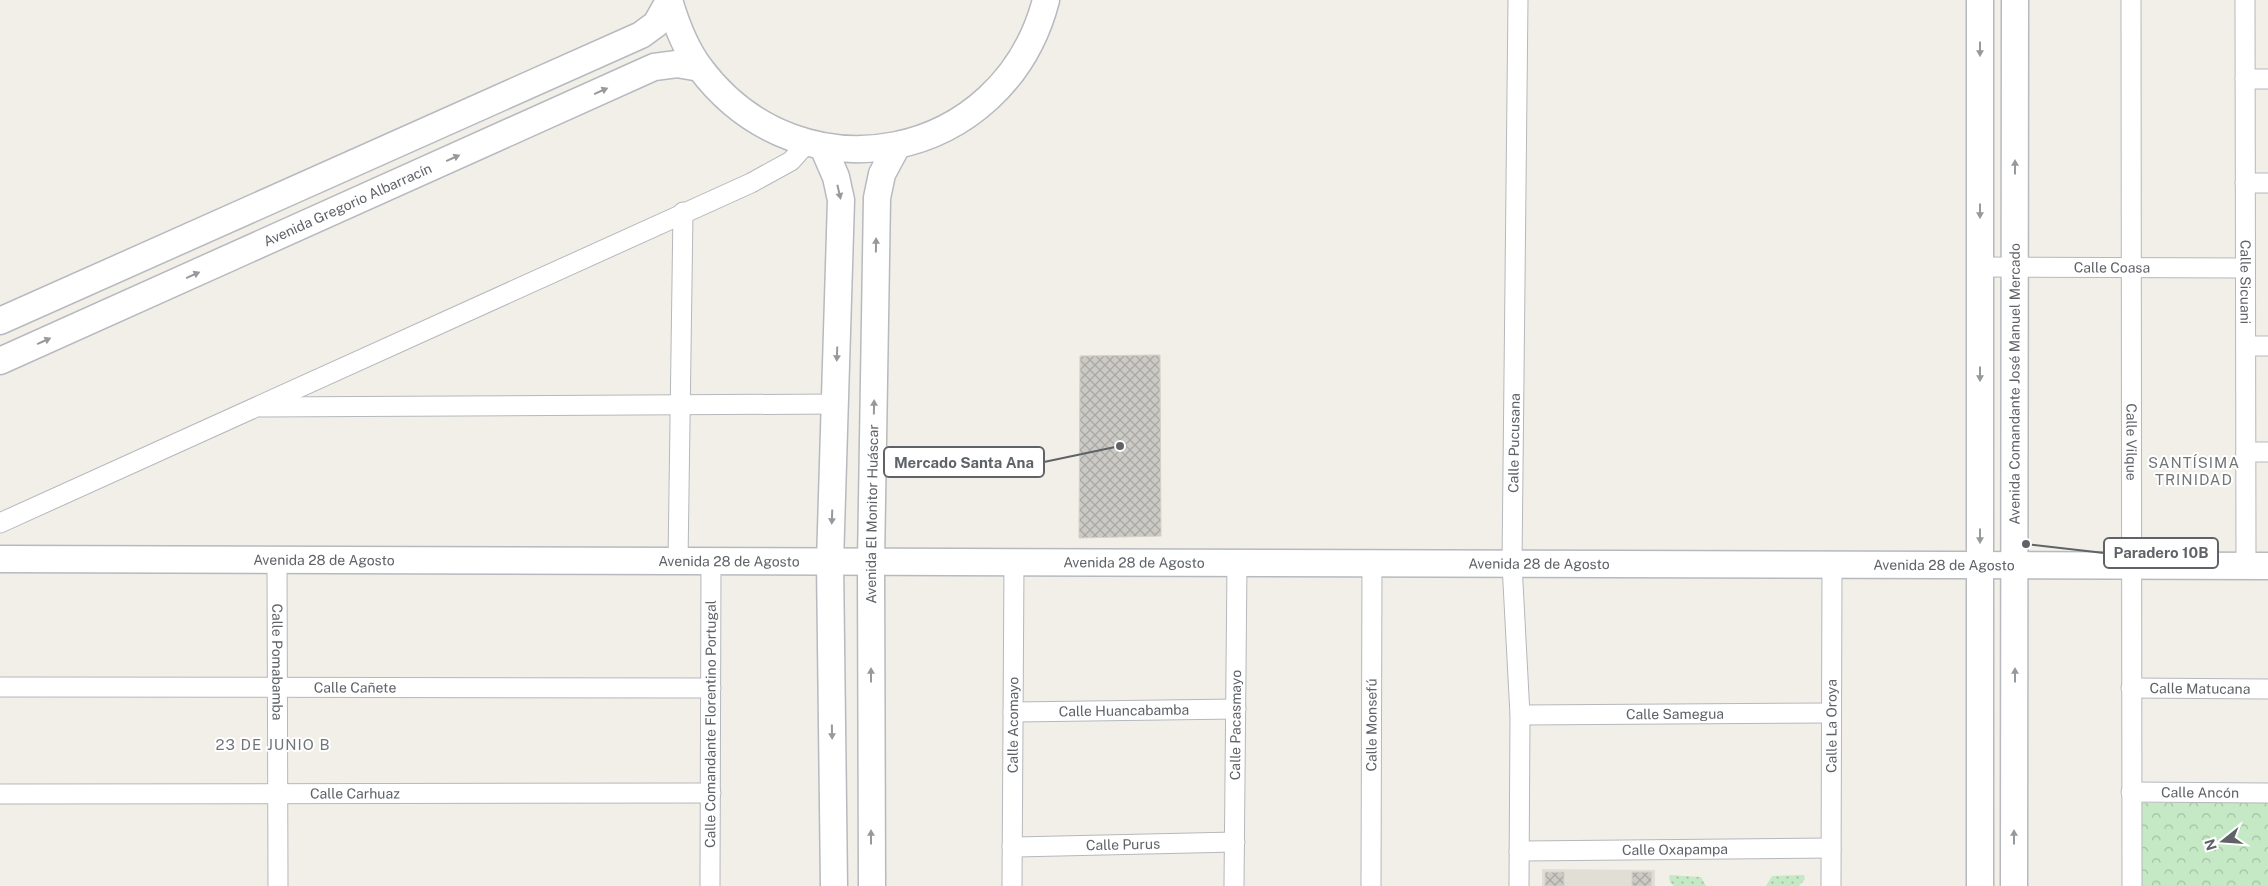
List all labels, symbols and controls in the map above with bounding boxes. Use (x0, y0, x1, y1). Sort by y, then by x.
one-way arrow (1976, 41, 1984, 57)
one-way arrow (594, 86, 608, 94)
one-way arrow (446, 153, 460, 161)
one-way arrow (2011, 158, 2019, 174)
street label: Avenida Gregorio Albarracín (261, 160, 434, 250)
one-way arrow (835, 185, 843, 200)
one-way arrow (1976, 203, 1984, 219)
one-way arrow (872, 237, 880, 253)
street label: Calle Sicuani (2237, 240, 2254, 324)
street label: Avenida Comandante José Manuel Mercado (2006, 243, 2023, 525)
street label: Calle Coasa (2074, 259, 2150, 276)
one-way arrow (186, 270, 200, 278)
one-way arrow (37, 337, 51, 345)
one-way arrow (833, 347, 841, 363)
one-way arrow (1976, 366, 1984, 382)
street label: Calle Pucusana (1505, 393, 1523, 493)
one-way arrow (870, 399, 878, 415)
street label: Calle Vilque (2123, 403, 2140, 481)
street label: Avenida El Monitor Huáscar (863, 424, 881, 604)
callout: Mercado Santa Ana (884, 447, 1044, 477)
text: Mercado Santa Ana (894, 454, 1034, 471)
district label: SANTÍSIMA TRINIDAD (2148, 454, 2240, 488)
one-way arrow (828, 509, 836, 525)
one-way arrow (1976, 528, 1984, 544)
callout: Paradero 10B (2104, 538, 2218, 568)
text: Paradero 10B (2114, 544, 2208, 561)
street label: Avenida 28 de Agosto (253, 552, 395, 568)
street label: Avenida 28 de Agosto (658, 553, 800, 569)
street label: Avenida 28 de Agosto (1063, 554, 1205, 571)
street label: Avenida 28 de Agosto (1468, 556, 1610, 572)
street label: Avenida 28 de Agosto (1873, 557, 2015, 573)
street label: Calle Comandante Florentino Portugal (702, 600, 719, 848)
street label: Calle Pomabamba (269, 603, 285, 721)
one-way arrow (867, 667, 875, 683)
one-way arrow (2011, 667, 2019, 683)
street label: Calle Pacasmayo (1227, 670, 1244, 780)
street label: Calle Acomayo (1005, 677, 1021, 773)
street label: Calle Monsefú (1363, 678, 1380, 772)
street label: Calle Cañete (314, 679, 396, 696)
street label: Calle La Oroya (1823, 679, 1840, 773)
street label: Calle Matucana (2149, 680, 2251, 697)
street label: Calle Huancabamba (1059, 702, 1189, 719)
street label: Calle Samegua (1626, 706, 1724, 722)
one-way arrow (828, 724, 836, 740)
district label: 23 DE JUNIO B (216, 736, 331, 753)
street label: Calle Ancón (2161, 784, 2239, 801)
street label: Calle Carhuaz (310, 785, 400, 802)
north arrow (2198, 816, 2248, 866)
one-way arrow (867, 829, 875, 845)
one-way arrow (2010, 829, 2018, 845)
street label: Calle Purus (1086, 836, 1160, 853)
text: N (2201, 837, 2220, 852)
street label: Calle Oxapampa (1622, 841, 1728, 858)

